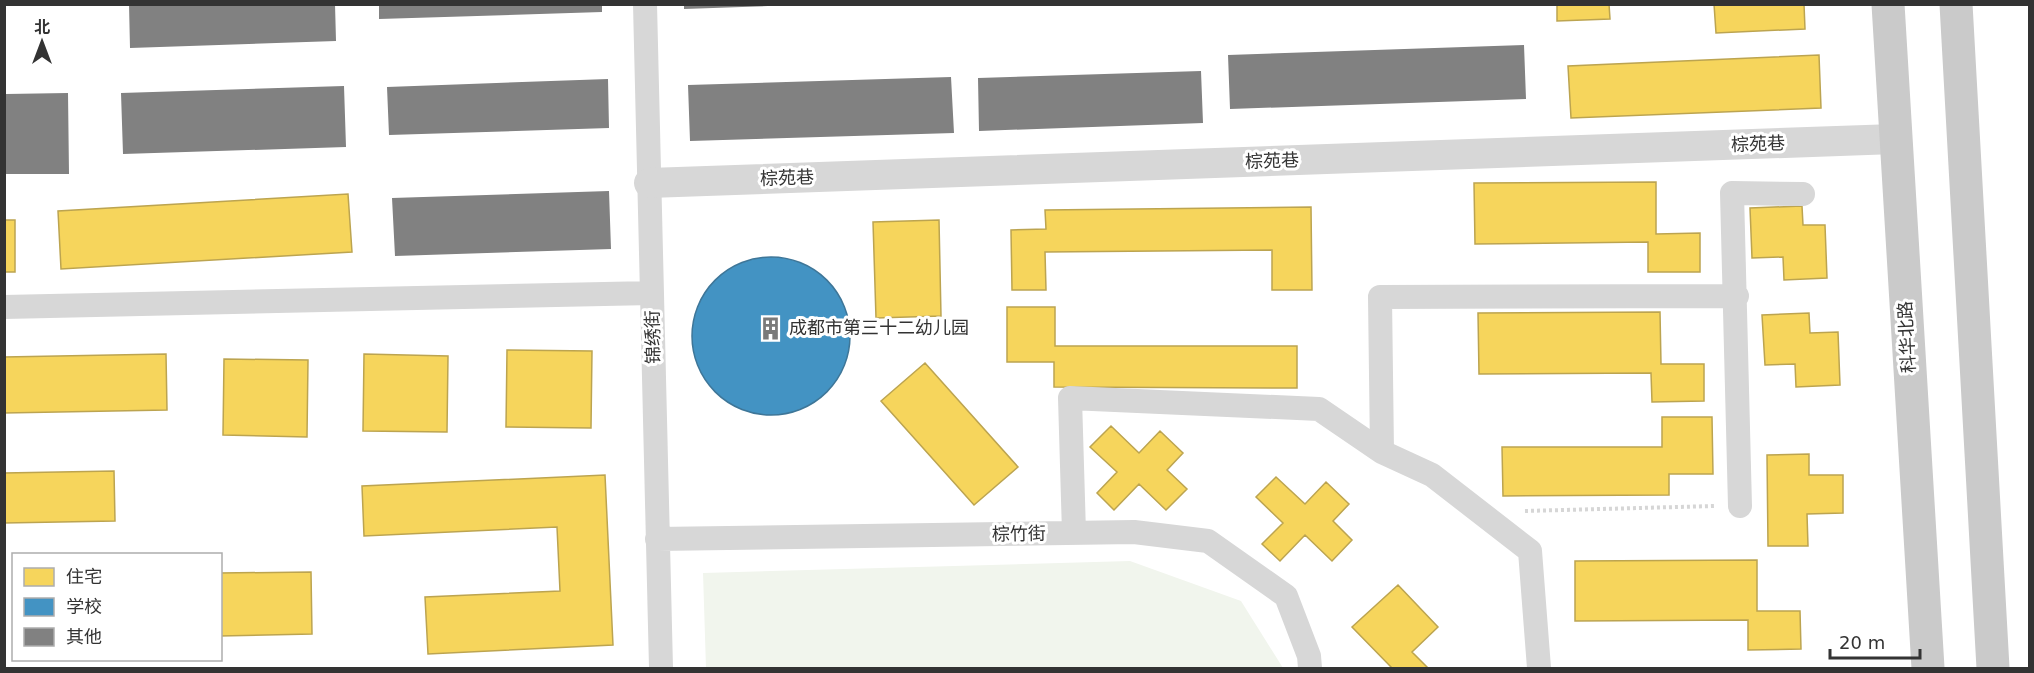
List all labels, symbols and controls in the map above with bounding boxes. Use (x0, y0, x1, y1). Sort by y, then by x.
north arrow (12, 12, 72, 72)
text: 北 (34, 18, 50, 37)
street label: 棕苑巷 (1731, 132, 1785, 155)
street label: 棕苑巷 (1245, 149, 1299, 172)
street label: 棕苑巷 (760, 166, 814, 189)
street label: 科华北路 (1894, 301, 1919, 374)
street label: 锦绣街 (642, 310, 663, 364)
building icon: 成都市第三十二幼儿园 (758, 315, 784, 341)
place label: 成都市第三十二幼儿园 (789, 317, 969, 338)
street label: 棕竹街 (992, 523, 1046, 544)
legend (12, 553, 222, 661)
text: 住宅 (66, 566, 102, 587)
text: 学校 (66, 596, 102, 617)
scale bar (1830, 622, 1920, 660)
text: 其他 (66, 626, 102, 647)
text: 20 m (1839, 632, 1885, 653)

